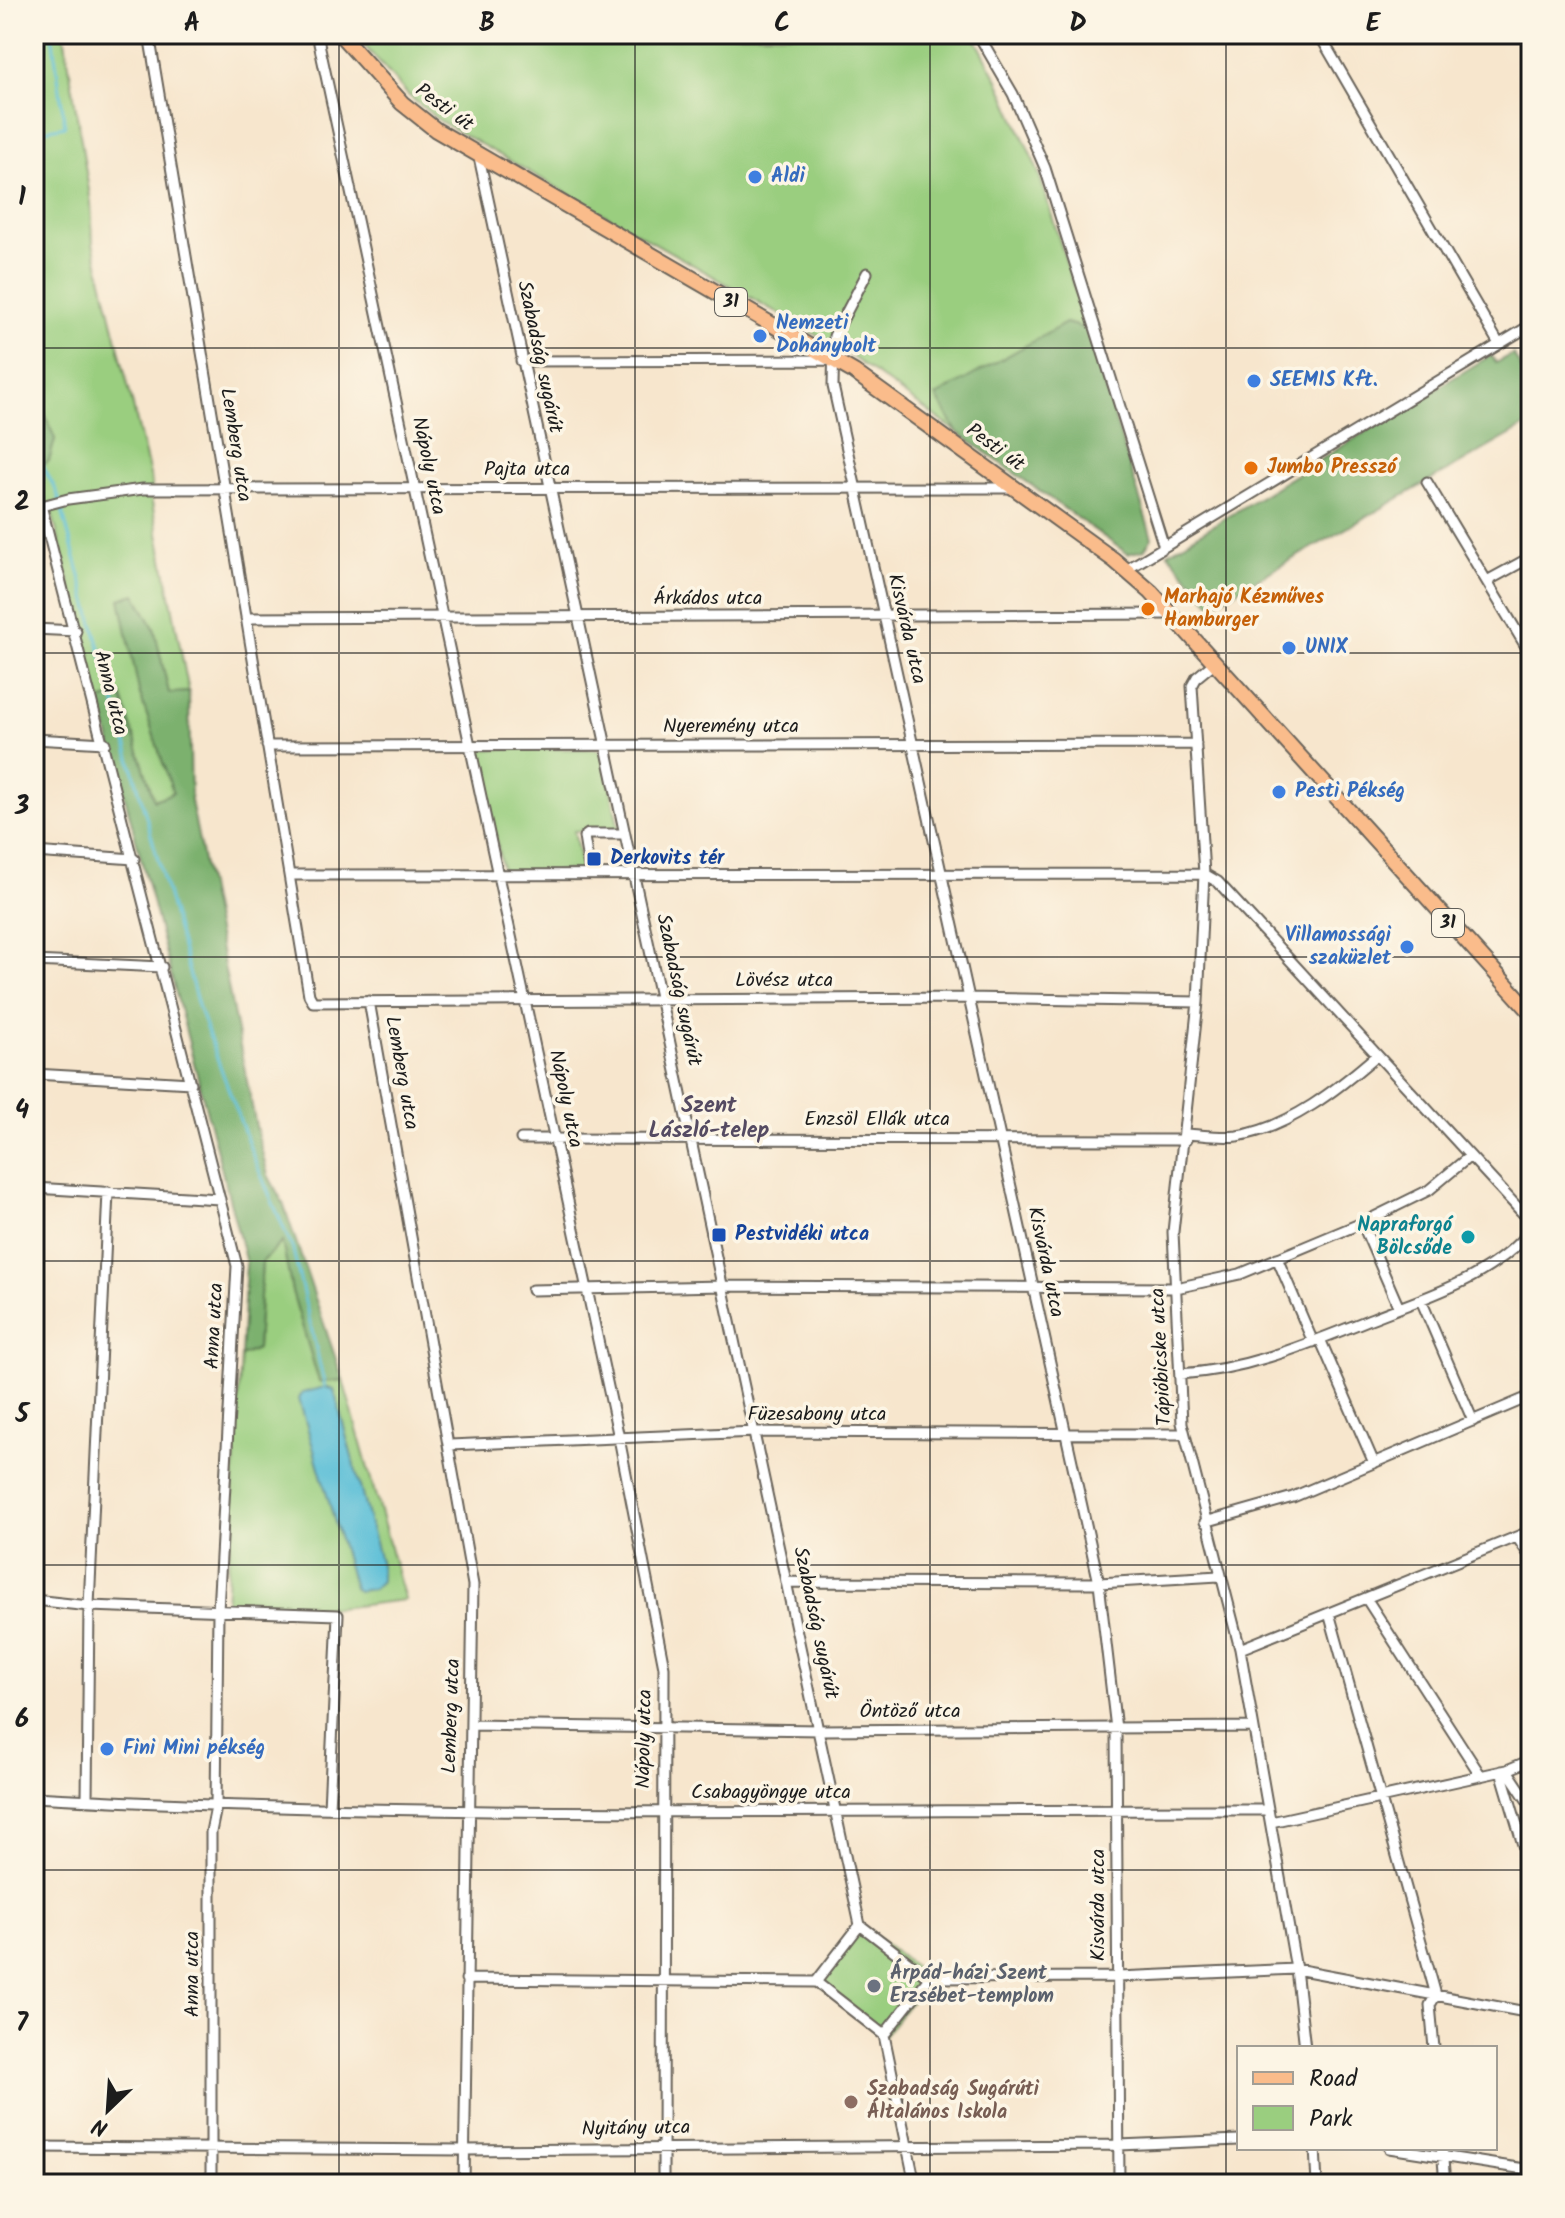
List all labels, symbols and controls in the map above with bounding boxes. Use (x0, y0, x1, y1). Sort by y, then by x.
text: A (184, 3, 200, 45)
text: B (479, 3, 495, 45)
text: C (774, 3, 790, 45)
text: D (1069, 3, 1087, 45)
text: E (1366, 3, 1382, 45)
street label: Pesti út (408, 76, 480, 141)
place label: Aldi (771, 161, 806, 193)
marker: Aldi (746, 168, 764, 186)
text: 1 (18, 177, 26, 219)
street label: Szabadság sugárút (507, 278, 571, 436)
road number: 31 (715, 288, 747, 316)
place label: Nemzeti Dohánybolt (776, 308, 877, 363)
marker: Nemzeti Dohánybolt (751, 327, 769, 345)
place label: SEEMIS Kft. (1270, 365, 1378, 397)
marker: SEEMIS Kft. (1245, 372, 1263, 390)
street label: Lemberg utca (210, 386, 260, 504)
street label: Nápoly utca (402, 414, 454, 518)
street label: Pesti út (959, 416, 1031, 481)
place label: Jumbo Presszó (1267, 452, 1398, 484)
street label: Pajta utca (484, 454, 570, 486)
marker: Jumbo Presszó (1242, 459, 1260, 477)
text: 2 (14, 482, 30, 524)
street label: Kisvárda utca (878, 571, 934, 687)
place label: Marhajó Kézműves Hamburger (1164, 582, 1325, 637)
street label: Árkádos utca (654, 583, 762, 615)
marker: Marhajó Kézműves Hamburger (1139, 600, 1157, 618)
place label: UNIX (1305, 632, 1349, 664)
marker: UNIX (1280, 639, 1298, 657)
street label: Anna utca (84, 647, 136, 739)
street label: Nyeremény utca (663, 711, 799, 743)
place label: Pesti Pékség (1295, 776, 1405, 808)
marker: Pesti Pékség (1270, 783, 1288, 801)
text: 3 (14, 786, 29, 828)
place label: Derkovits tér (610, 843, 725, 875)
marker: Derkovits tér (585, 850, 603, 868)
road number: 31 (1432, 909, 1464, 937)
street label: Szabadság sugárút (646, 911, 710, 1069)
place label: Villamossági szaküzlet (1285, 920, 1392, 975)
marker: Villamossági szaküzlet (1398, 938, 1416, 956)
street label: Lövész utca (735, 965, 833, 997)
street label: Lemberg utca (375, 1014, 427, 1132)
street label: Nápoly utca (539, 1047, 591, 1151)
district label: Szent László-telep (649, 1089, 770, 1149)
text: 4 (15, 1090, 29, 1132)
street label: Enzsöl Ellák utca (804, 1104, 950, 1136)
street label: Kisvárda utca (1018, 1204, 1072, 1320)
place label: Napraforgó Bölcsőde (1357, 1210, 1454, 1265)
place label: Pestvidéki utca (735, 1219, 869, 1251)
marker: Pestvidéki utca (710, 1226, 728, 1244)
marker: Napraforgó Bölcsőde (1459, 1228, 1477, 1246)
street label: Anna utca (197, 1282, 233, 1370)
street label: Tápióbicske utca (1142, 1287, 1182, 1427)
text: 5 (14, 1394, 30, 1436)
street label: Füzesabony utca (748, 1399, 887, 1431)
street label: Szabadság sugárút (783, 1544, 847, 1702)
street label: Lemberg utca (434, 1658, 470, 1774)
street label: Nápoly utca (628, 1689, 662, 1789)
street label: Öntöző utca (859, 1696, 961, 1728)
text: 6 (15, 1699, 29, 1741)
place label: Fini Mini pékség (123, 1733, 265, 1765)
marker: Fini Mini pékség (98, 1740, 116, 1758)
street label: Csabagyöngye utca (691, 1777, 851, 1809)
street label: Kisvárda utca (1083, 1849, 1115, 1961)
street label: Anna utca (177, 1931, 209, 2017)
place label: Árpád-házi Szent Erzsébet-templom (890, 1958, 1054, 2013)
marker: Árpád-házi Szent Erzsébet-templom (865, 1977, 883, 1995)
text: 7 (16, 2003, 29, 2045)
legend (1237, 2046, 1497, 2150)
text: Road (1309, 2060, 1358, 2099)
north arrow (68, 2070, 148, 2150)
place label: Szabadság Sugárúti Általános Iskola (867, 2074, 1040, 2129)
marker: Szabadság Sugárúti Általános Iskola (842, 2093, 860, 2111)
text: Park (1309, 2100, 1353, 2139)
text: N (87, 2107, 114, 2145)
street label: Nyitány utca (581, 2112, 691, 2146)

